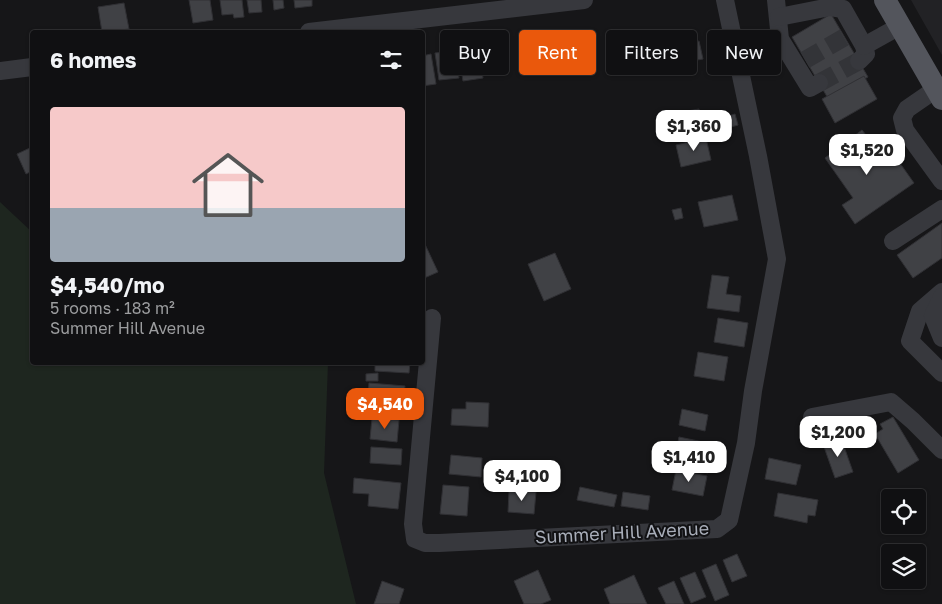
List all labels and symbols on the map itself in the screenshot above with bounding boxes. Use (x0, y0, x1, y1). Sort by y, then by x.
pin: $1,360 (653, 110, 735, 152)
pin: $1,520 (826, 134, 908, 176)
pin: $4,540 (344, 388, 426, 430)
pin: $1,200 (797, 416, 879, 458)
pin: $1,410 (648, 440, 730, 483)
pin: $4,100 (481, 460, 563, 502)
street label: Summer Hill Avenue (534, 516, 710, 548)

